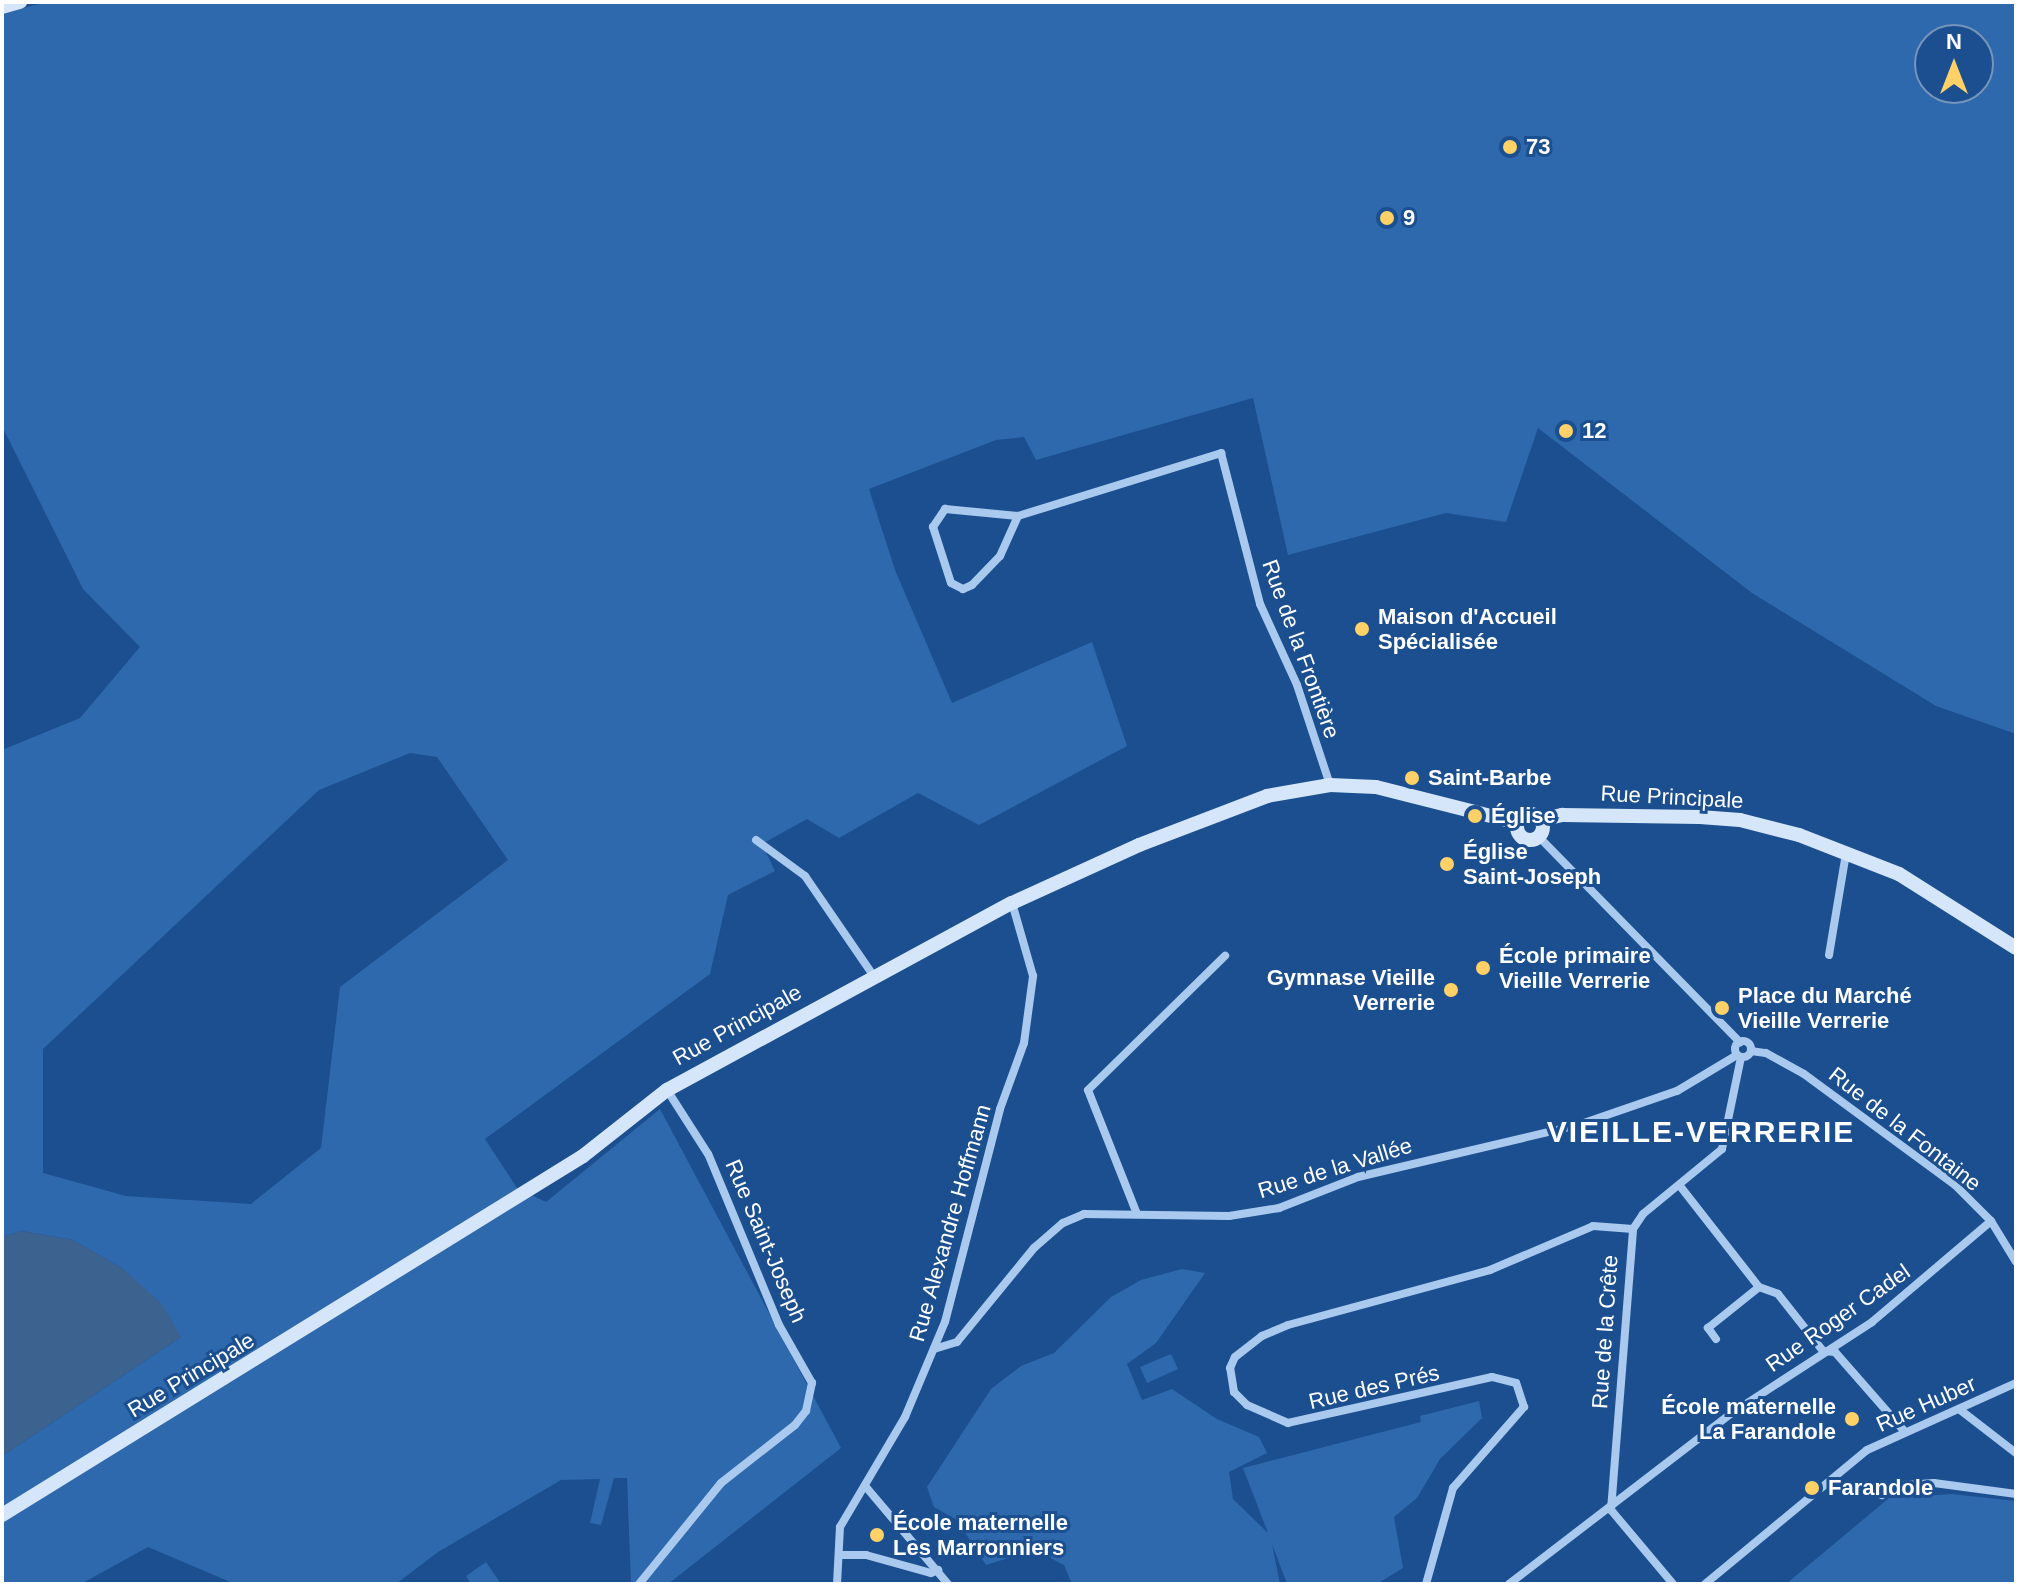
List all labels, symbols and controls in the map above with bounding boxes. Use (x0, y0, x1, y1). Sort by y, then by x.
north arrow (1914, 24, 1994, 104)
text: N (1946, 29, 1962, 54)
place label: 73 (1526, 134, 1550, 160)
marker: 73 (1501, 138, 1519, 156)
place label: 9 (1403, 205, 1415, 231)
marker: 9 (1378, 209, 1396, 227)
place label: 12 (1582, 418, 1606, 444)
marker: 12 (1557, 422, 1575, 440)
street label: Rue de la Frontière (1256, 556, 1346, 742)
place label: Maison d'Accueil Spécialisée (1378, 603, 1557, 654)
marker: Maison d'Accueil Spécialisée (1353, 620, 1371, 638)
place label: Saint-Barbe (1428, 765, 1551, 791)
marker: Saint-Barbe (1403, 769, 1421, 787)
street label: Rue Principale (1600, 780, 1744, 814)
place label: Église (1491, 803, 1556, 829)
marker: Église (1466, 807, 1484, 825)
place label: Église Saint-Joseph (1463, 838, 1601, 890)
marker: Église Saint-Joseph (1438, 855, 1456, 873)
place label: École primaire Vieille Verrerie (1499, 942, 1651, 994)
marker: École primaire Vieille Verrerie (1474, 959, 1492, 977)
place label: Gymnase Vieille Verrerie (1267, 964, 1435, 1016)
street label: Rue Principale (668, 979, 806, 1071)
marker: Gymnase Vieille Verrerie (1442, 981, 1460, 999)
place label: Place du Marché Vieille Verrerie (1738, 982, 1912, 1034)
marker: Place du Marché Vieille Verrerie (1713, 999, 1731, 1017)
street label: Rue de la Fontaine (1824, 1061, 1986, 1197)
street label: Rue Alexandre Hoffmann (903, 1101, 997, 1345)
district label: VIEILLE-VERRERIE (1547, 1114, 1855, 1150)
street label: Rue de la Vallée (1255, 1132, 1415, 1204)
street label: Rue Saint-Joseph (720, 1155, 812, 1327)
street label: Rue de la Crête (1586, 1254, 1624, 1410)
street label: Rue Roger Cadel (1761, 1258, 1915, 1378)
street label: Rue Principale (123, 1327, 259, 1423)
street label: Rue des Prés (1306, 1359, 1442, 1415)
street label: Rue Huber (1872, 1370, 1980, 1438)
place label: École maternelle La Farandole (1661, 1393, 1836, 1444)
marker: École maternelle La Farandole (1843, 1410, 1861, 1428)
place label: Farandole (1828, 1475, 1933, 1501)
marker: Farandole (1803, 1479, 1821, 1497)
place label: École maternelle Les Marronniers (893, 1509, 1068, 1560)
marker: École maternelle Les Marronniers (868, 1526, 886, 1544)

